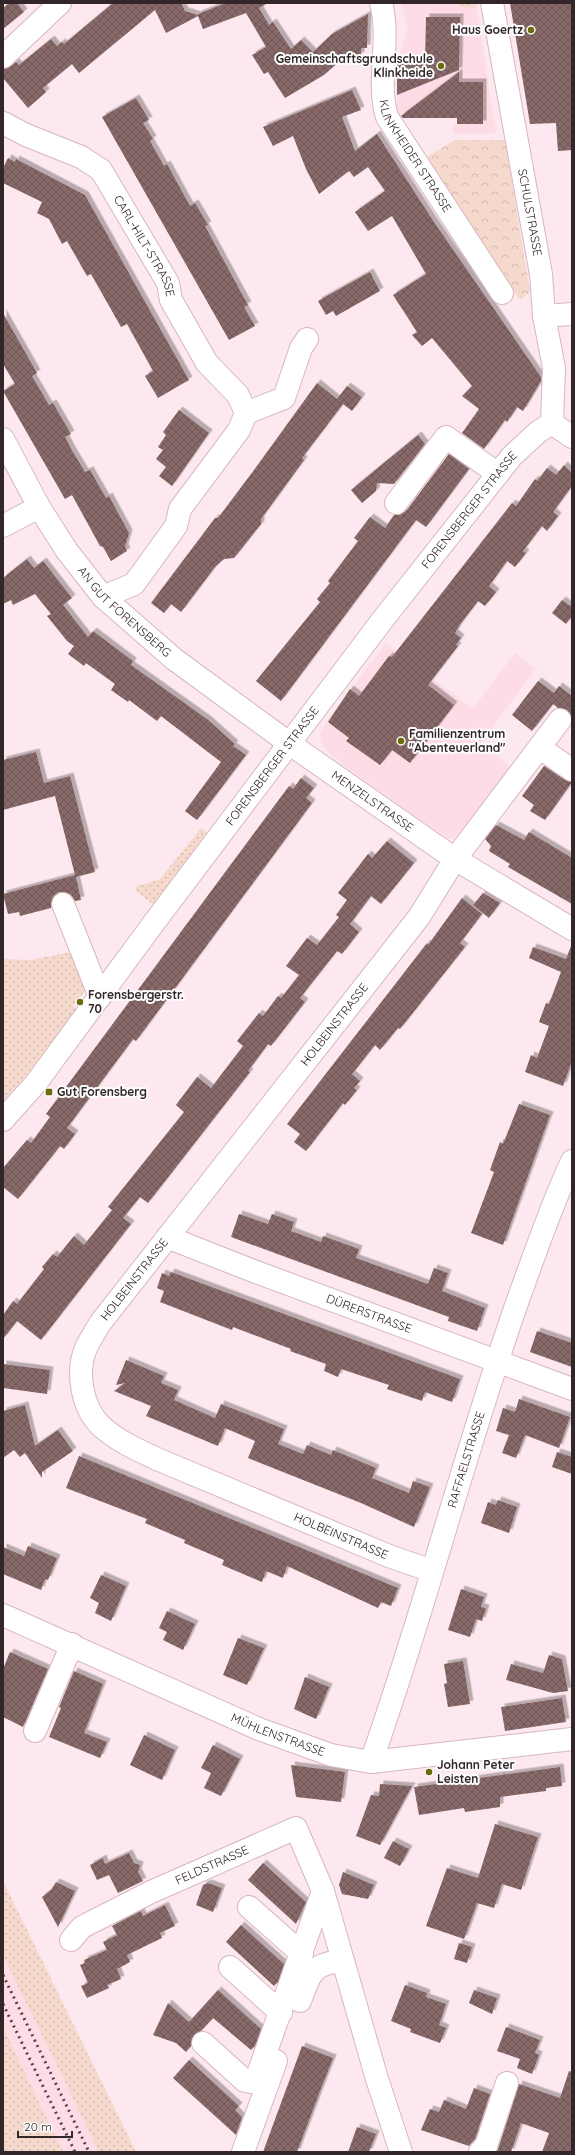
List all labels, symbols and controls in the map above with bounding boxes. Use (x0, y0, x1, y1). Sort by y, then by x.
place label: Haus Goertz (452, 22, 523, 37)
marker: Haus Goertz (526, 25, 536, 35)
place label: Gemeinschaftsgrundschule Klinkheide (276, 51, 433, 80)
marker: Gemeinschaftsgrundschule Klinkheide (436, 61, 446, 71)
street label: KLINKHEIDER STRASSE (377, 99, 455, 215)
street label: SCHULSTRASSE (515, 168, 546, 257)
street label: CARL-HILT-STRASSE (111, 192, 178, 298)
street label: FORENSBERGER STRASSE (418, 447, 520, 571)
street label: AN GUT FORENSBERG (75, 563, 174, 660)
street label: FORENSBERGER STRASSE (222, 703, 322, 828)
place label: Familienzentrum "Abenteuerland" (409, 726, 505, 755)
marker: Familienzentrum "Abenteuerland" (396, 736, 406, 746)
street label: MENZELSTRASSE (329, 767, 417, 835)
street label: HOLBEINSTRASSE (297, 980, 371, 1069)
place label: Forensbergerstr. 70 (88, 987, 184, 1016)
marker: Forensbergerstr. 70 (75, 997, 85, 1007)
place label: Gut Forensberg (57, 1084, 147, 1099)
marker: Gut Forensberg (44, 1087, 54, 1097)
street label: HOLBEINSTRASSE (97, 1235, 171, 1323)
street label: DÜRERSTRASSE (324, 1291, 414, 1336)
street label: RAFFAELSTRASSE (444, 1409, 488, 1510)
street label: HOLBEINSTRASSE (292, 1509, 391, 1562)
street label: MÜHLENSTRASSE (229, 1710, 327, 1759)
place label: Johann Peter Leisten (437, 1757, 515, 1786)
marker: Johann Peter Leisten (424, 1767, 434, 1777)
street label: FELDSTRASSE (173, 1842, 251, 1887)
scale bar (18, 2113, 72, 2139)
text: 20 m (24, 2119, 52, 2134)

